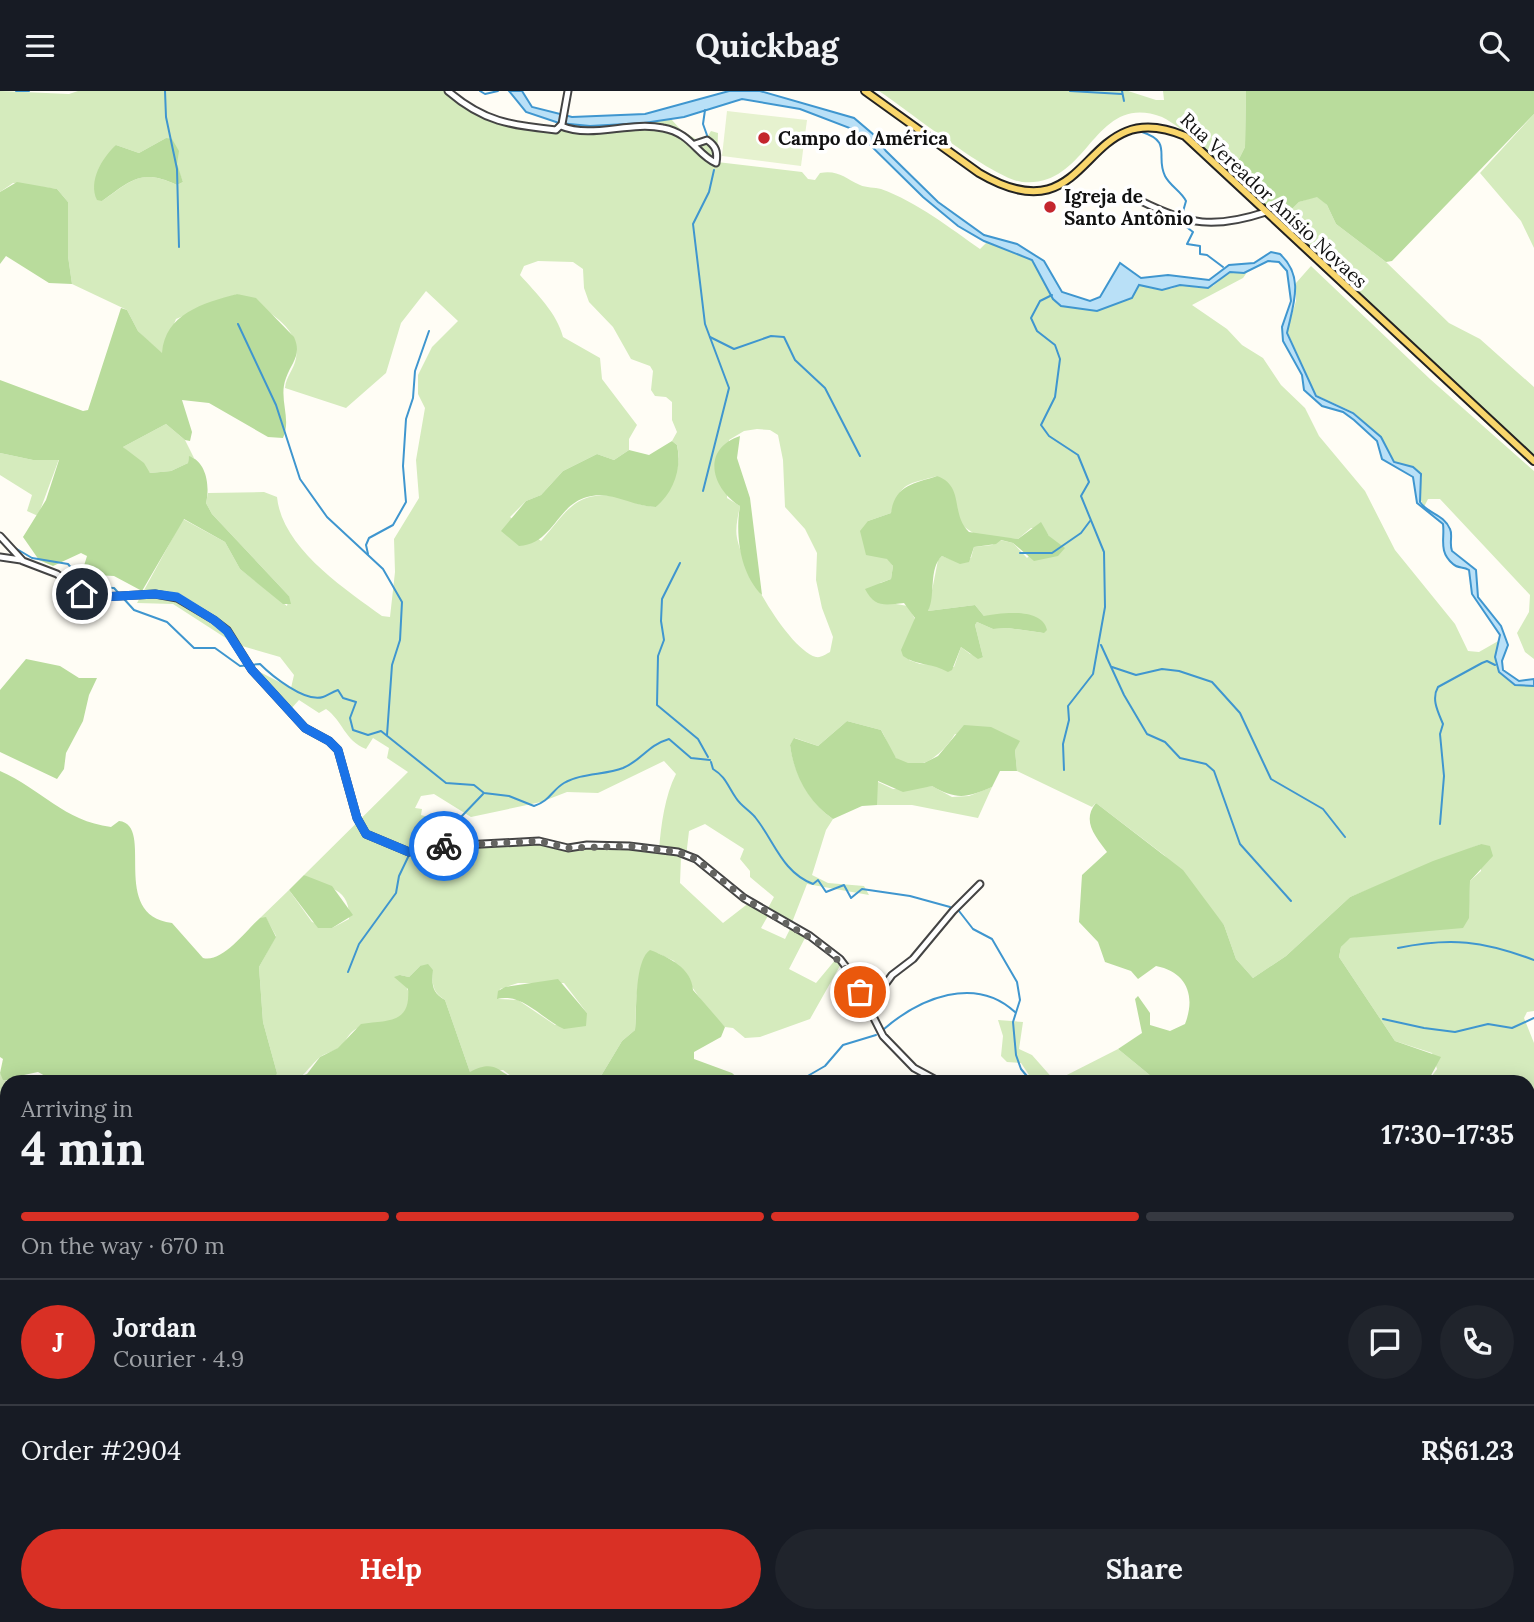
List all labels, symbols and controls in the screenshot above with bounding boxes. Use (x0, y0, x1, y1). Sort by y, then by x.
text: Quickbag (695, 25, 839, 66)
icon: menu (21, 27, 59, 65)
icon: search (1475, 27, 1513, 65)
street label: Rua Vereador Anísio Novaes (1176, 107, 1372, 293)
place label: Campo do América (778, 126, 948, 150)
marker: Campo do América (756, 130, 772, 146)
place label: Igreja de Santo Antônio (1064, 184, 1193, 230)
marker: Igreja de Santo Antônio (1042, 199, 1058, 215)
pin (52, 564, 112, 624)
icon: home (63, 575, 101, 613)
courier (409, 811, 479, 881)
icon: bike (425, 827, 463, 865)
pin (830, 962, 890, 1022)
icon: bag (841, 973, 879, 1011)
text: Arriving in (21, 1094, 133, 1123)
text: 17:30–17:35 (1381, 1118, 1514, 1151)
text: 4 min (21, 1119, 145, 1178)
text: On the way · 670 m (21, 1231, 225, 1260)
button: chat (1348, 1305, 1422, 1379)
button: phone (1440, 1305, 1514, 1379)
text: Jordan (113, 1311, 197, 1344)
text: J (52, 1326, 64, 1359)
text: Courier · 4.9 (113, 1344, 244, 1373)
text: Order #2904 (21, 1434, 181, 1467)
text: R$61.23 (1421, 1434, 1514, 1467)
button: Help (21, 1529, 761, 1609)
button: Share (775, 1529, 1514, 1609)

